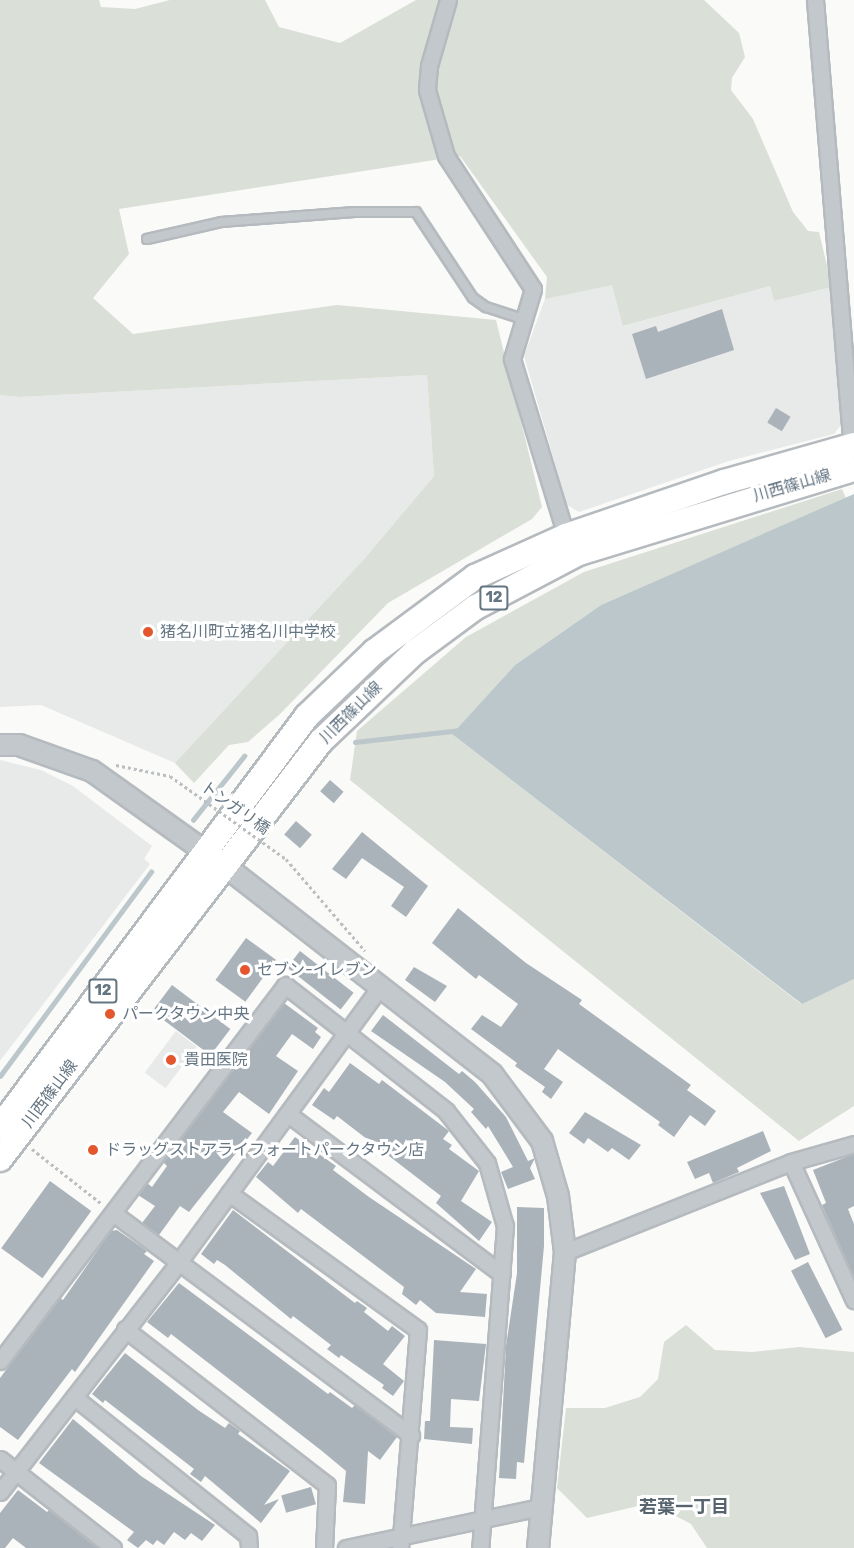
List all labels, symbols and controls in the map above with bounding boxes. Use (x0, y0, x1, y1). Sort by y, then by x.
street label: 川西篠山線 (751, 466, 833, 506)
road number: 12 (479, 586, 509, 610)
place label: 猪名川町立猪名川中学校 (160, 622, 336, 642)
marker: 猪名川町立猪名川中学校 (141, 625, 155, 639)
street label: 川西篠山線 (316, 678, 386, 748)
street label: トンガリ橋 (197, 777, 273, 839)
place label: セブン-イレブン (257, 960, 377, 980)
marker: セブン-イレブン (238, 963, 252, 977)
road number: 12 (88, 979, 118, 1003)
place label: パークタウン中央 (122, 1004, 250, 1024)
marker: パークタウン中央 (103, 1007, 117, 1021)
place label: 貴田医院 (184, 1050, 248, 1070)
marker: 貴田医院 (162, 1051, 180, 1069)
street label: 川西篠山線 (18, 1056, 82, 1132)
place label: ドラッグストアライフォートパークタウン店 (105, 1140, 425, 1160)
marker: ドラッグストアライフォートパークタウン店 (86, 1143, 100, 1157)
district label: 若葉一丁目 (639, 1496, 729, 1518)

